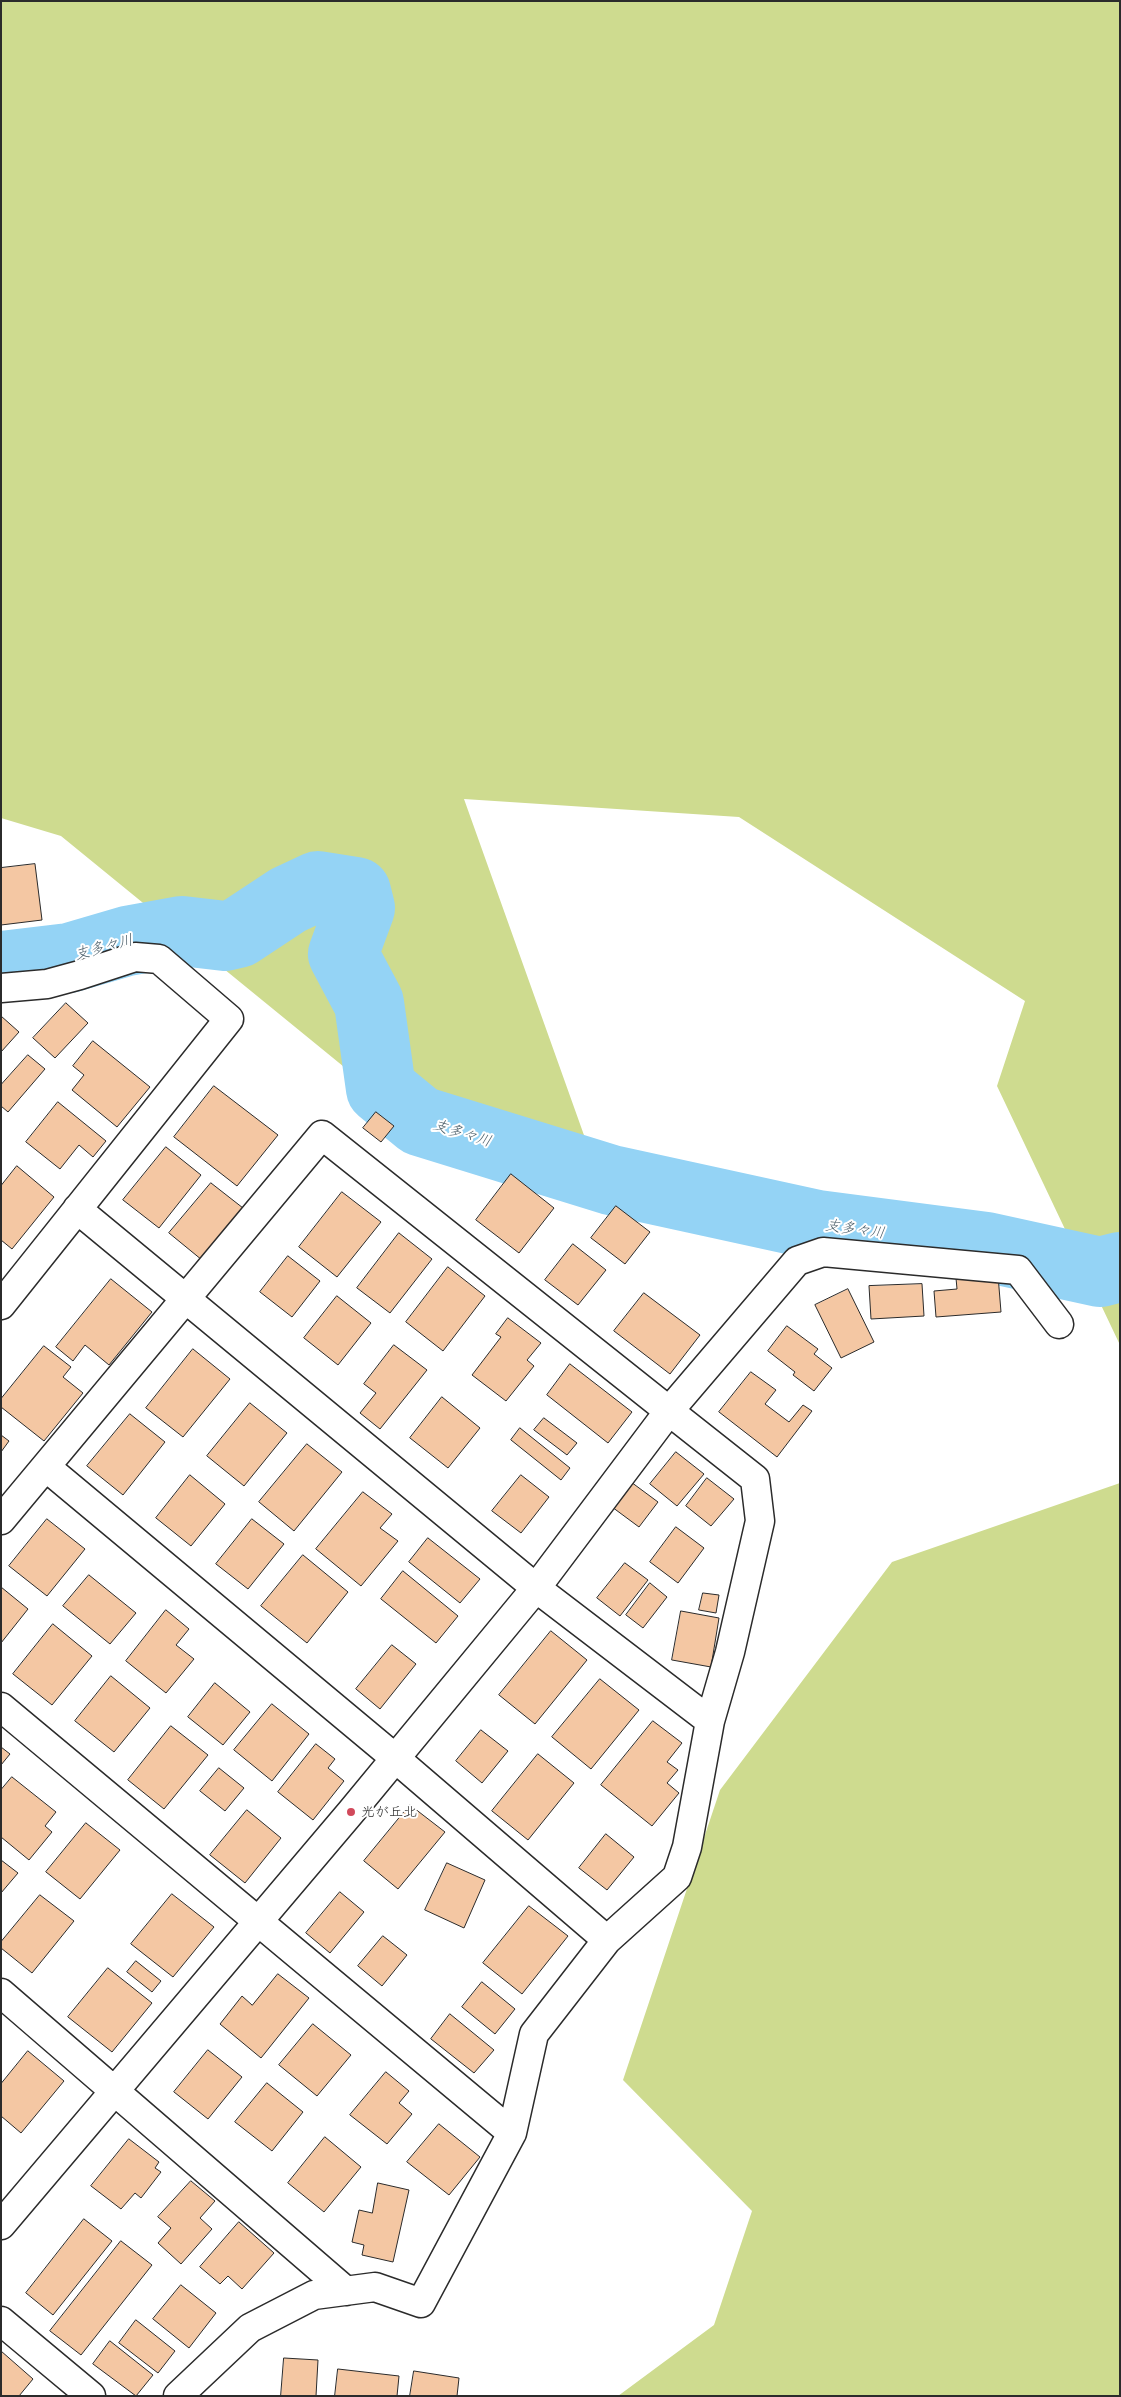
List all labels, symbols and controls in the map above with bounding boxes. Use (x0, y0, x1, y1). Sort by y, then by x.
water label: 支多々川 (73, 932, 135, 964)
water label: 支多々川 (431, 1117, 493, 1151)
water label: 支多々川 (824, 1217, 886, 1243)
place label: 光が丘北 (361, 1804, 417, 1820)
marker: 光が丘北 (345, 1806, 357, 1818)

